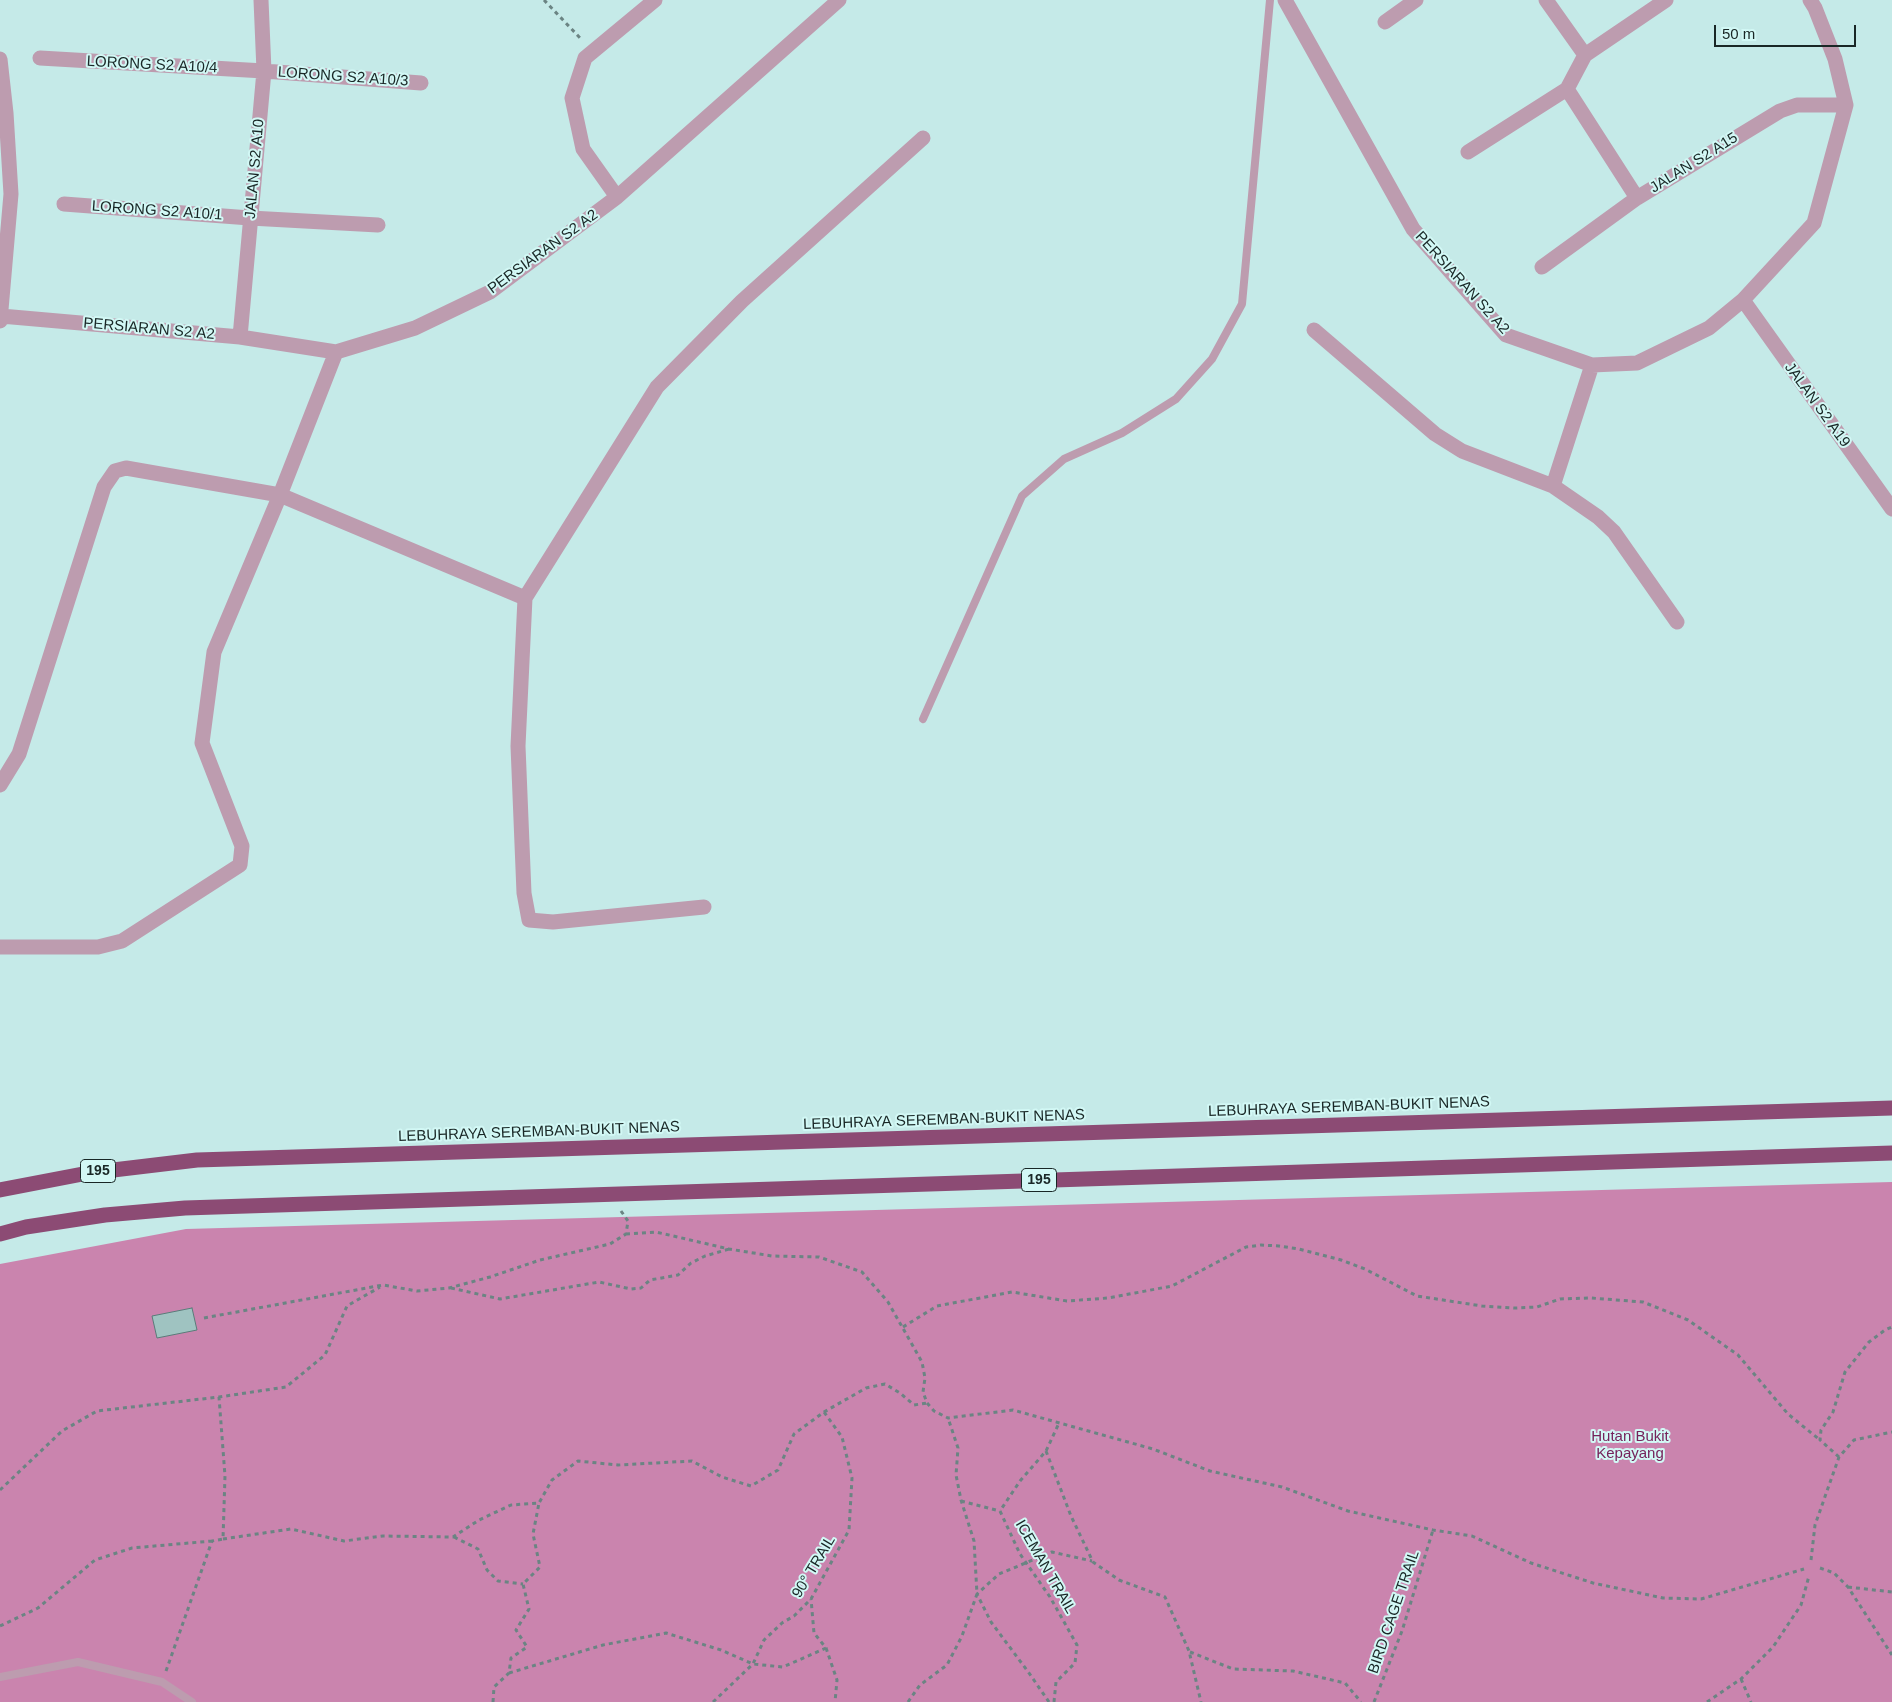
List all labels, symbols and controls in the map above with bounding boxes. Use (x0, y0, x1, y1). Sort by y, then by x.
scale bar (1717, 15, 1860, 47)
text: 50 m (1722, 25, 1755, 42)
street label: LORONG S2 A10/4 (86, 53, 218, 77)
street label: LORONG S2 A10/3 (277, 63, 409, 91)
street label: JALAN S2 A10 (242, 118, 268, 220)
street label: JALAN S2 A15 (1647, 129, 1741, 197)
street label: LORONG S2 A10/1 (91, 197, 223, 225)
street label: PERSIARAN S2 A2 (484, 206, 602, 298)
street label: PERSIARAN S2 A2 (1411, 228, 1513, 338)
street label: PERSIARAN S2 A2 (83, 314, 215, 344)
street label: JALAN S2 A19 (1780, 359, 1854, 451)
street label: LEBUHRAYA SEREMBAN-BUKIT NENAS (1208, 1093, 1490, 1121)
street label: LEBUHRAYA SEREMBAN-BUKIT NENAS (803, 1106, 1085, 1134)
street label: LEBUHRAYA SEREMBAN-BUKIT NENAS (398, 1118, 680, 1146)
road number: 195 (80, 1160, 116, 1182)
road number: 195 (1022, 1168, 1056, 1192)
park label: Hutan Bukit Kepayang (1591, 1428, 1669, 1463)
street label: ICEMAN TRAIL (1011, 1517, 1079, 1617)
street label: 90° TRAIL (788, 1533, 840, 1601)
street label: BIRD CAGE TRAIL (1364, 1548, 1424, 1676)

